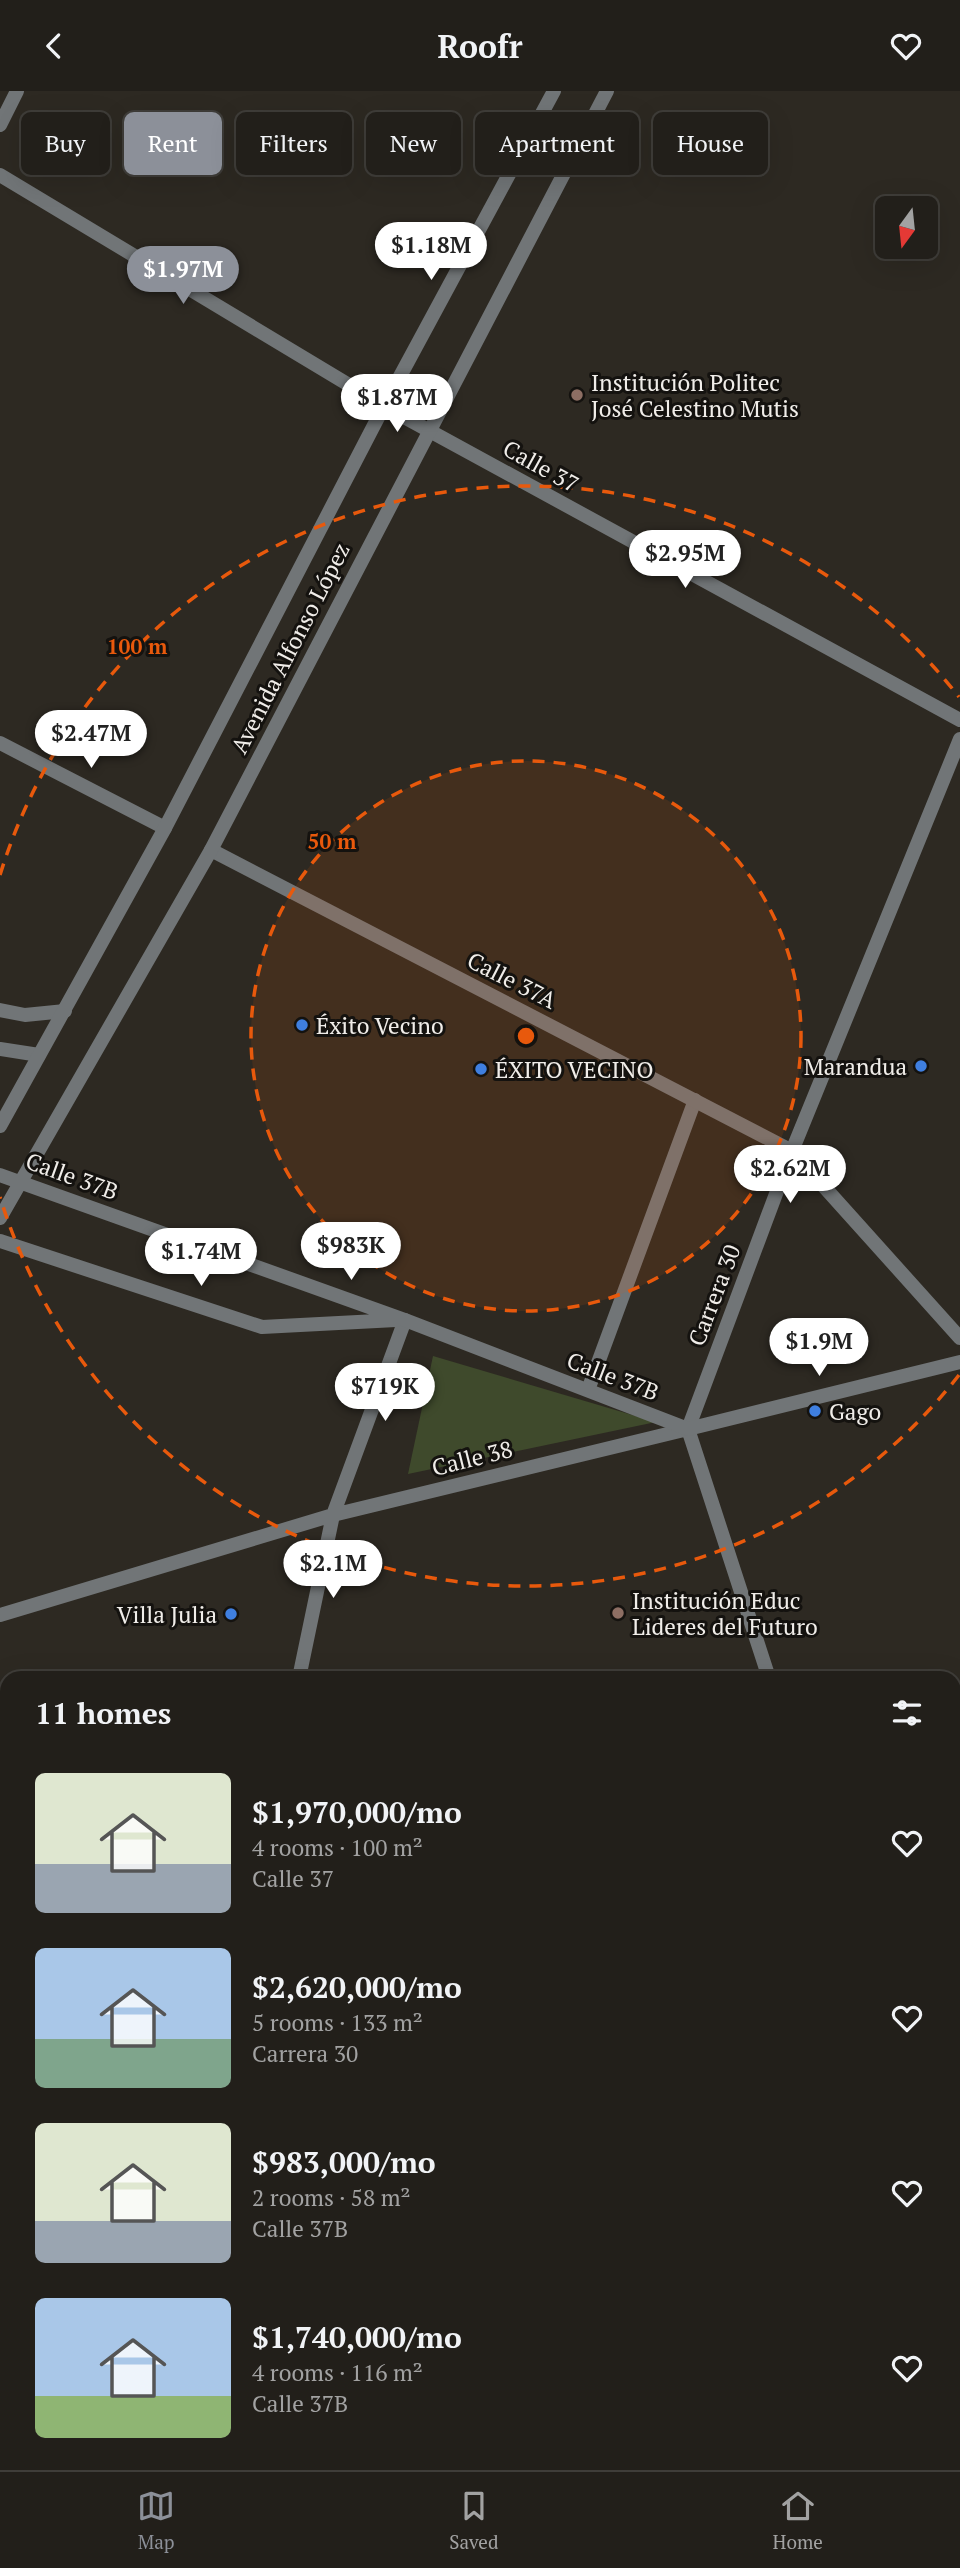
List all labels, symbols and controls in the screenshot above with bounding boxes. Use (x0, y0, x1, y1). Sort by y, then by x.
text: Roofr (437, 25, 523, 67)
icon: back (35, 27, 73, 65)
icon: heart (887, 27, 925, 65)
chip: Buy (21, 112, 110, 175)
chip: Rent (124, 112, 222, 175)
chip: Filters (236, 112, 352, 175)
chip: New (366, 112, 461, 175)
chip: Apartment (475, 112, 639, 175)
chip: House (653, 112, 768, 175)
north arrow (875, 196, 938, 259)
map controls (875, 196, 938, 259)
pin: $1.18M (374, 223, 488, 282)
text: $1.18M (391, 229, 471, 260)
pin: $1.97M (126, 247, 240, 306)
text: $1.97M (143, 253, 223, 284)
place label: Institución Politec José Celestino Mutis (591, 367, 799, 424)
pin: $1.87M (340, 375, 454, 434)
text: $1.87M (357, 381, 437, 412)
marker: Institución Politec José Celestino Mutis (569, 387, 585, 403)
street label: Calle 37 (498, 433, 584, 499)
pin: $2.95M (628, 531, 742, 590)
street label: Avenida Alfonso López (223, 537, 357, 759)
text: $2.95M (645, 537, 725, 568)
text: 100 m (107, 632, 168, 660)
pin: $2.47M (34, 711, 148, 770)
text: $2.47M (51, 717, 131, 748)
text: 50 m (308, 827, 357, 855)
street label: Calle 37A (462, 944, 562, 1016)
place label: Éxito Vecino (316, 1010, 444, 1041)
marker: Éxito Vecino (294, 1017, 310, 1033)
centre of rings (514, 1024, 538, 1048)
place label: Marandua (804, 1051, 907, 1082)
place label: ÉXITO VECINO (495, 1054, 653, 1085)
marker: Marandua (913, 1058, 929, 1074)
marker: ÉXITO VECINO (473, 1061, 489, 1077)
street label: Calle 37B (22, 1145, 122, 1207)
pin: $2.62M (733, 1145, 847, 1205)
text: $2.62M (750, 1152, 830, 1183)
pin: $983K (302, 1223, 400, 1282)
pin: $1.74M (144, 1229, 258, 1288)
text: $983K (317, 1229, 385, 1260)
text: $1.74M (161, 1235, 241, 1266)
street label: Carrera 30 (680, 1240, 748, 1350)
pin: $1.9M (770, 1319, 868, 1378)
text: $1.9M (785, 1325, 853, 1356)
street label: Calle 37B (563, 1344, 663, 1408)
pin: $719K (336, 1363, 434, 1423)
text: $719K (351, 1370, 419, 1401)
place label: Gago (829, 1396, 881, 1427)
marker: Gago (807, 1403, 823, 1419)
street label: Calle 38 (428, 1433, 516, 1483)
pin: $2.1M (284, 1541, 382, 1600)
text: $2.1M (299, 1547, 367, 1578)
place label: Institución Educ Lideres del Futuro (632, 1585, 818, 1642)
place label: Villa Julia (117, 1599, 217, 1630)
marker: Institución Educ Lideres del Futuro (610, 1605, 626, 1621)
marker: Villa Julia (223, 1606, 239, 1622)
text: 11 homes (35, 1693, 171, 1733)
icon: filters (888, 1694, 926, 1732)
text: $1,970,000/mo (252, 1792, 462, 1832)
icon: home (91, 1801, 175, 1885)
icon: heart (888, 1824, 926, 1862)
text: 4 rooms · 100 m² (252, 1832, 423, 1863)
text: Calle 37 (252, 1863, 334, 1894)
text: $2,620,000/mo (252, 1967, 462, 2007)
icon: home (91, 1976, 175, 2060)
icon: heart (888, 1999, 926, 2037)
text: 5 rooms · 133 m² (252, 2007, 423, 2038)
text: Carrera 30 (252, 2038, 358, 2069)
text: $983,000/mo (252, 2142, 436, 2182)
icon: home (91, 2151, 175, 2235)
icon: heart (888, 2174, 926, 2212)
text: 2 rooms · 58 m² (252, 2182, 411, 2213)
text: Calle 37B (252, 2213, 348, 2244)
text: $1,740,000/mo (252, 2317, 462, 2357)
icon: home (91, 2326, 175, 2410)
icon: heart (888, 2349, 926, 2387)
text: 4 rooms · 116 m² (252, 2357, 423, 2388)
text: Calle 37B (252, 2388, 348, 2419)
tab: Map (137, 2487, 175, 2554)
tab: Saved (449, 2487, 498, 2554)
tab: Home (773, 2487, 823, 2554)

